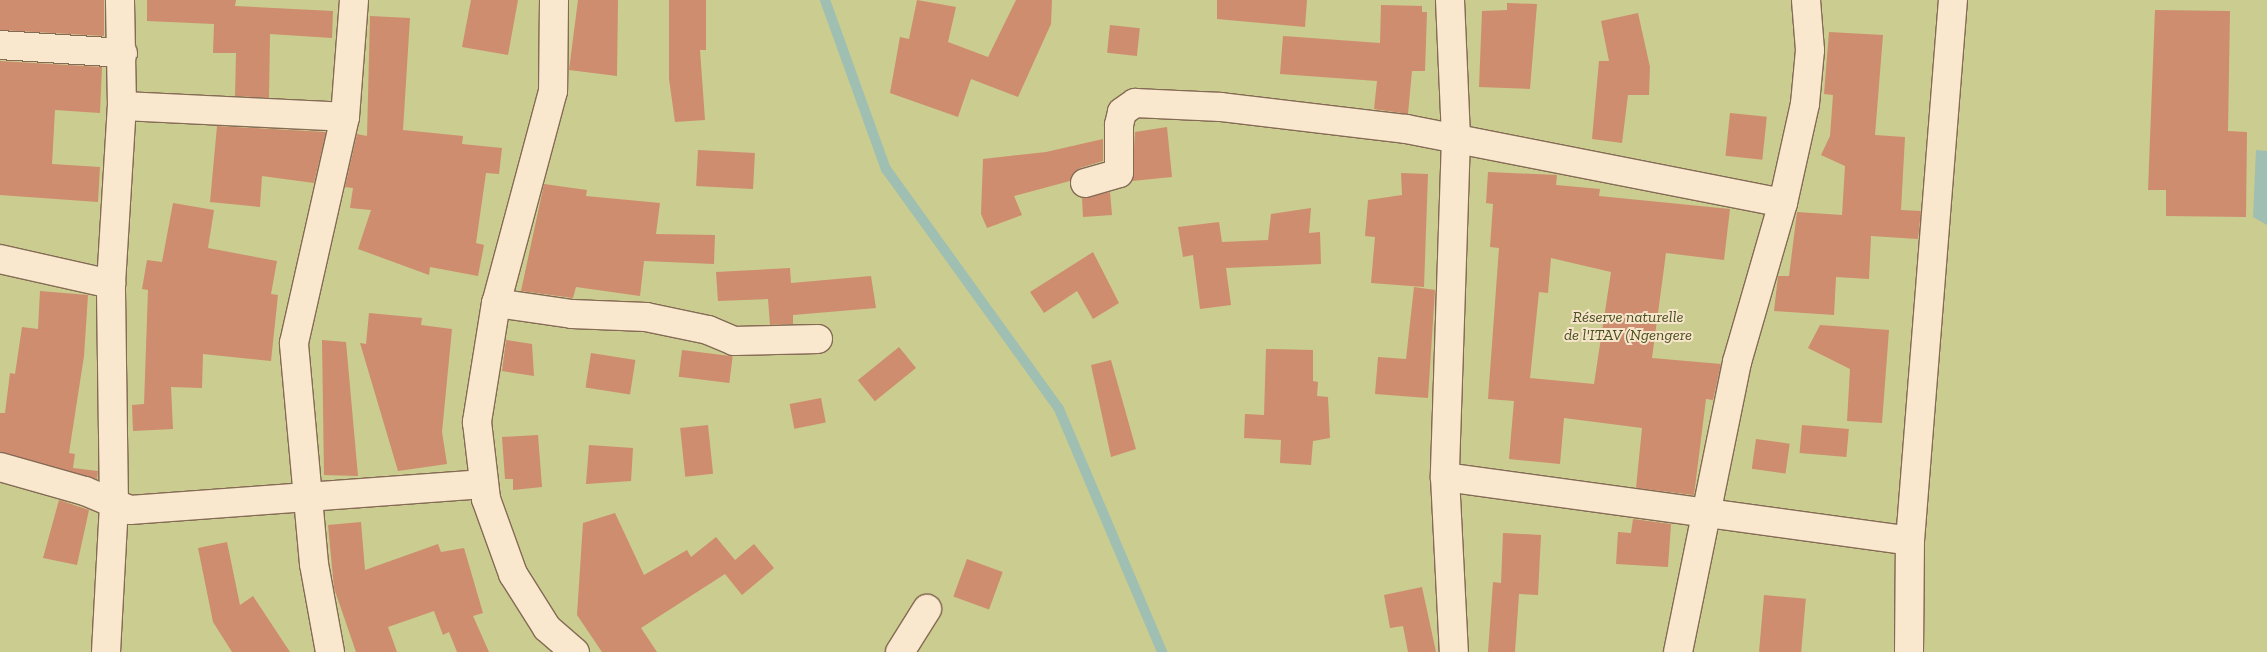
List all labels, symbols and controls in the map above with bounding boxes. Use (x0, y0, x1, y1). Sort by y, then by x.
park label: Réserve naturelle de l'ITAV (Ngengere (1564, 307, 1692, 345)

